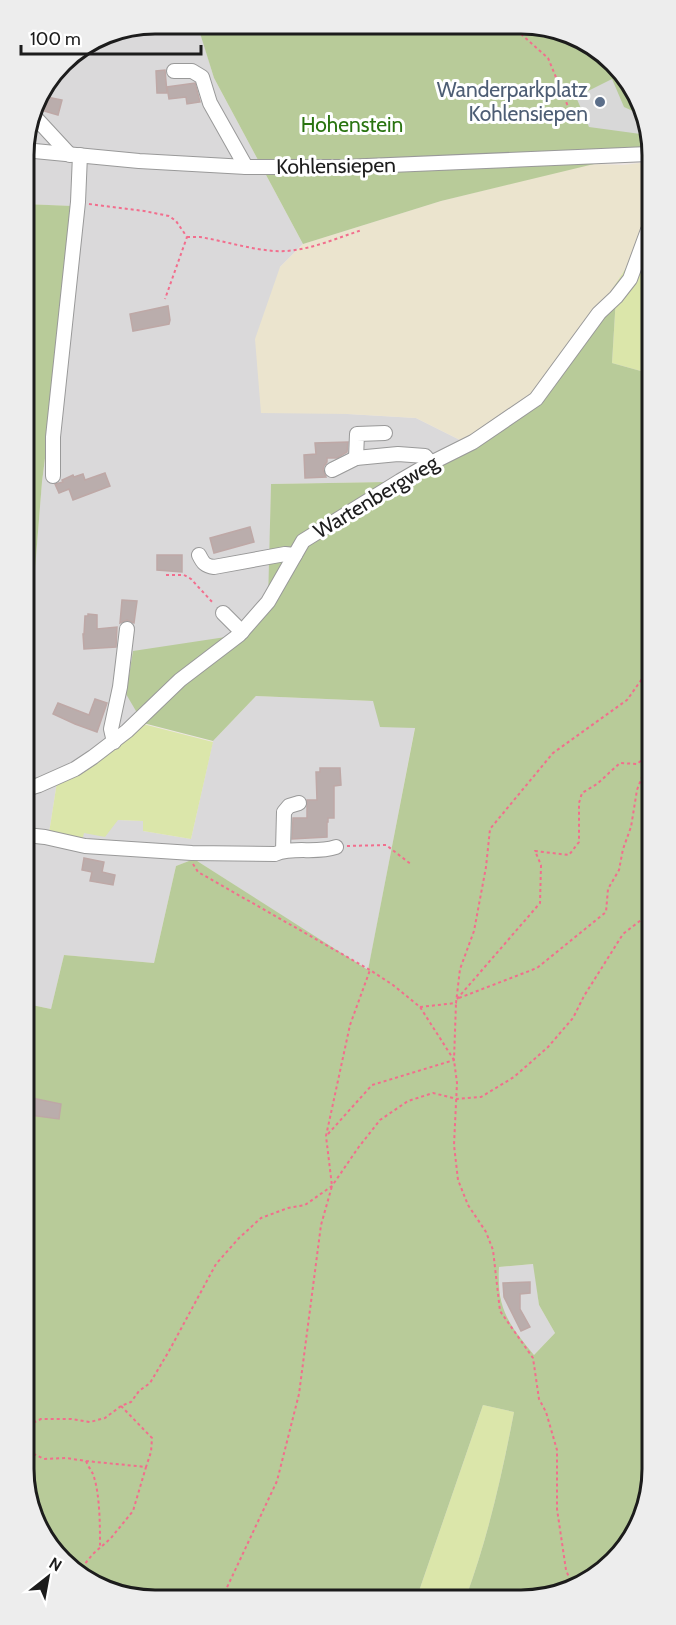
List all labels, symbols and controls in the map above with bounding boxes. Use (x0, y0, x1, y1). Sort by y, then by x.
scale bar (21, 18, 201, 56)
text: 100 m (30, 28, 81, 50)
place label: Wanderparkplatz Kohlensiepen (437, 77, 588, 126)
marker: Wanderparkplatz Kohlensiepen (593, 95, 607, 109)
park label: Hohenstein (301, 112, 403, 137)
street label: Kohlensiepen (276, 152, 396, 179)
street label: Wartenbergweg (309, 449, 443, 544)
north arrow (18, 1547, 78, 1607)
text: N (46, 1554, 65, 1576)

